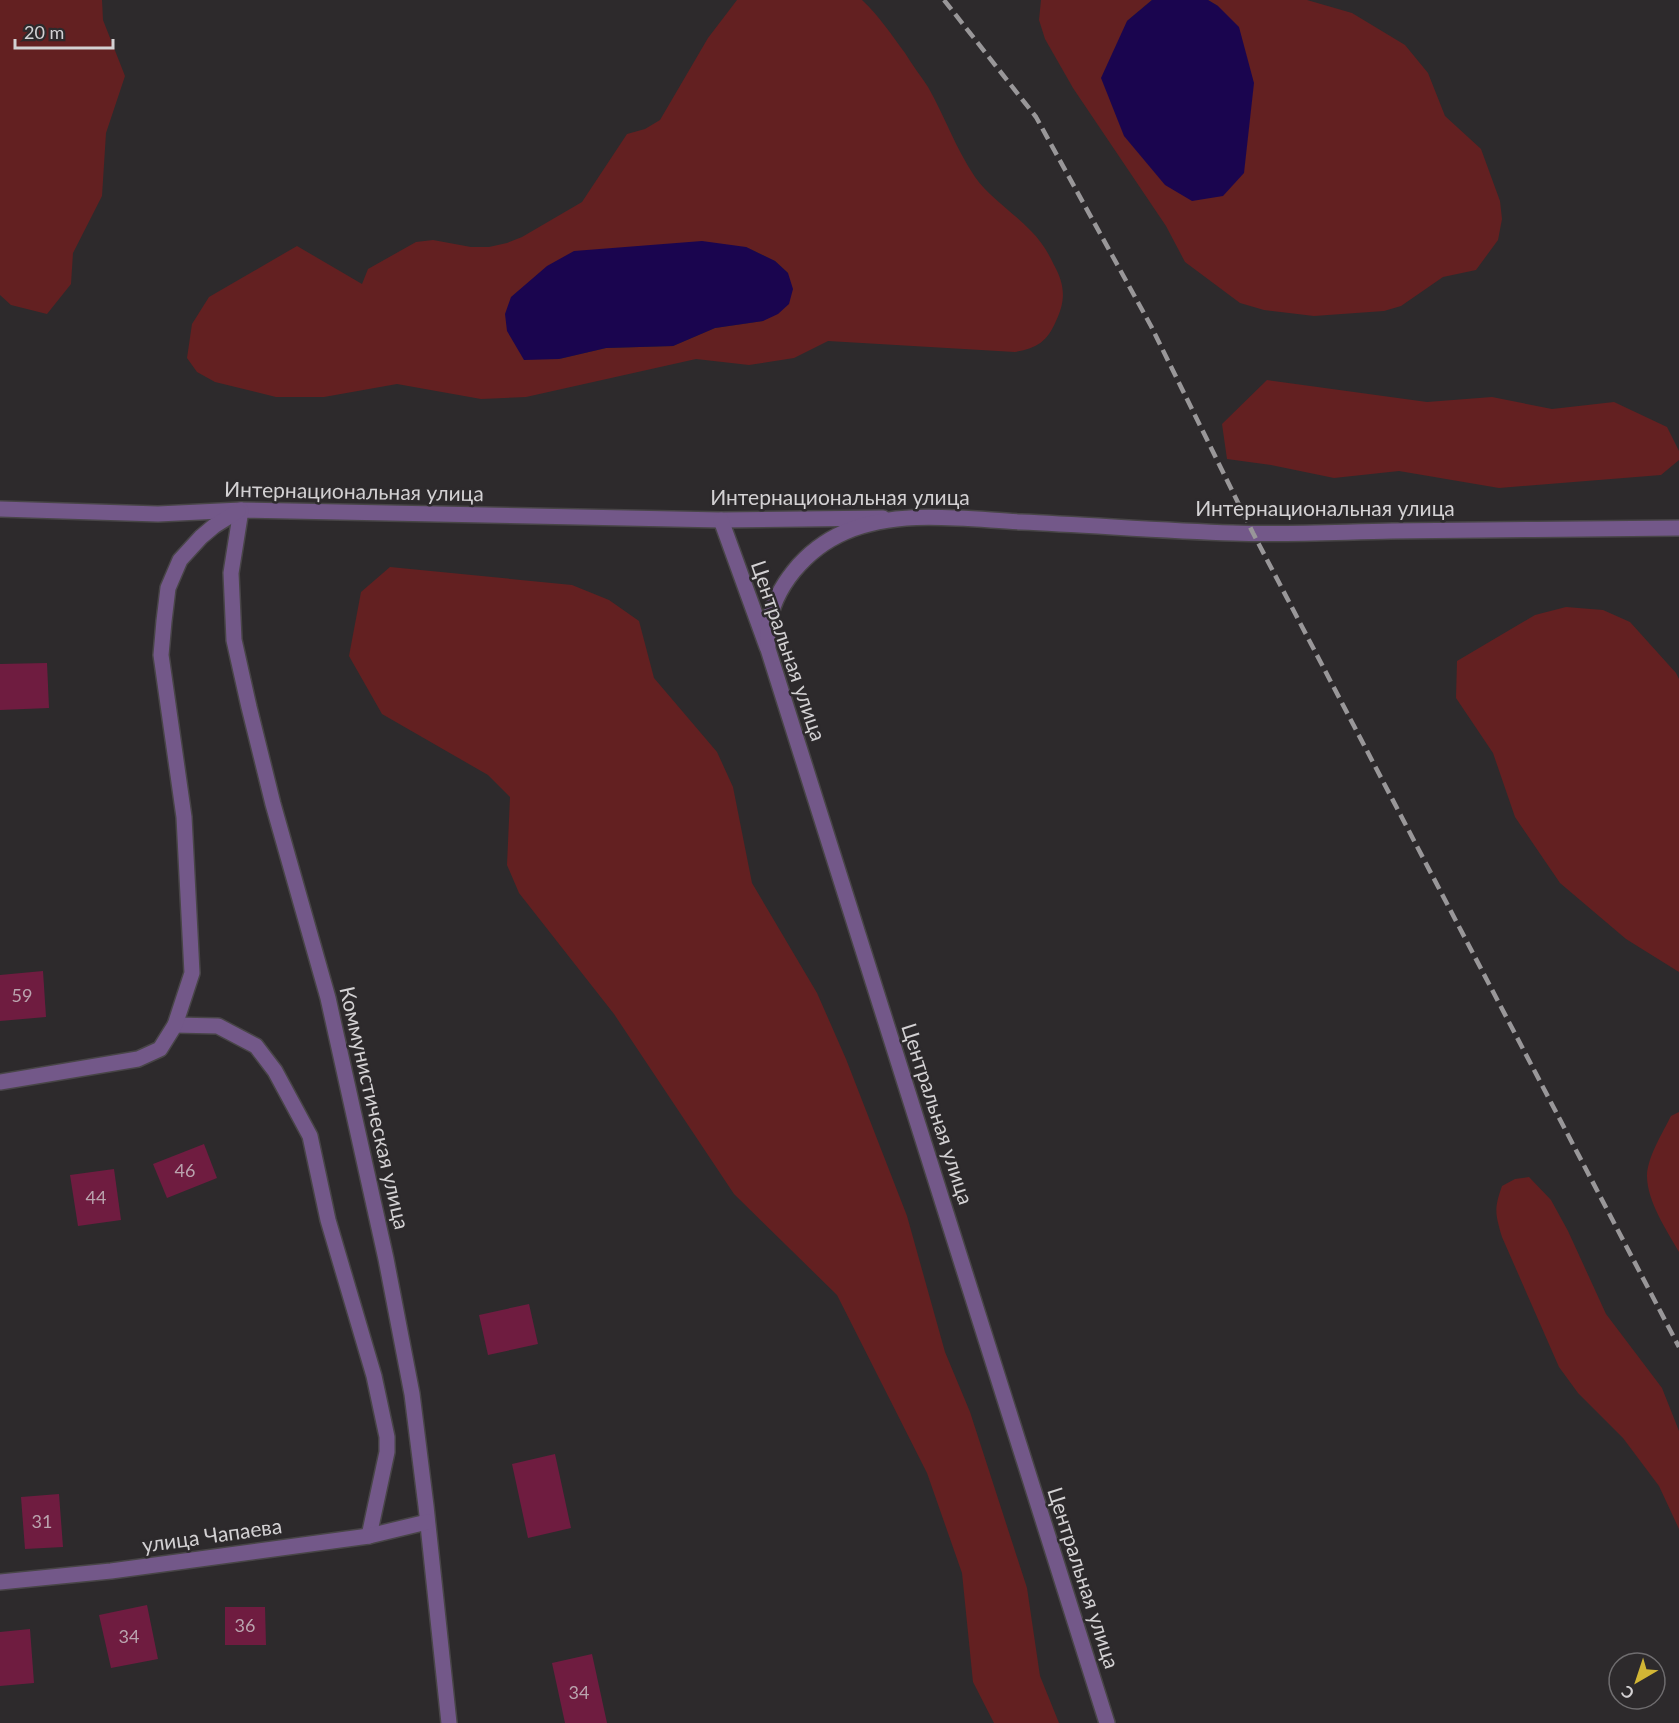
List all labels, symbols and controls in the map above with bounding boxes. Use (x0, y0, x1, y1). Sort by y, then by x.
scale bar (15, 12, 112, 50)
text: 20 m (24, 21, 64, 43)
street label: Интернациональная улица (224, 476, 484, 505)
street label: Интернациональная улица (710, 484, 970, 509)
street label: Интернациональная улица (1195, 495, 1455, 520)
street label: Центральная улица (747, 557, 832, 744)
house number: 59 (12, 984, 32, 1006)
street label: Коммунистическая улица (335, 984, 416, 1232)
street label: Центральная улица (897, 1020, 980, 1207)
house number: 46 (175, 1159, 195, 1181)
house number: 44 (86, 1186, 106, 1208)
street label: Центральная улица (1043, 1484, 1126, 1671)
house number: 31 (32, 1510, 52, 1532)
street label: улица Чапаева (140, 1512, 283, 1557)
house number: 36 (235, 1614, 255, 1636)
house number: 34 (119, 1625, 139, 1647)
north arrow (1607, 1651, 1667, 1711)
house number: 34 (569, 1681, 589, 1703)
text: С (1617, 1682, 1637, 1704)

